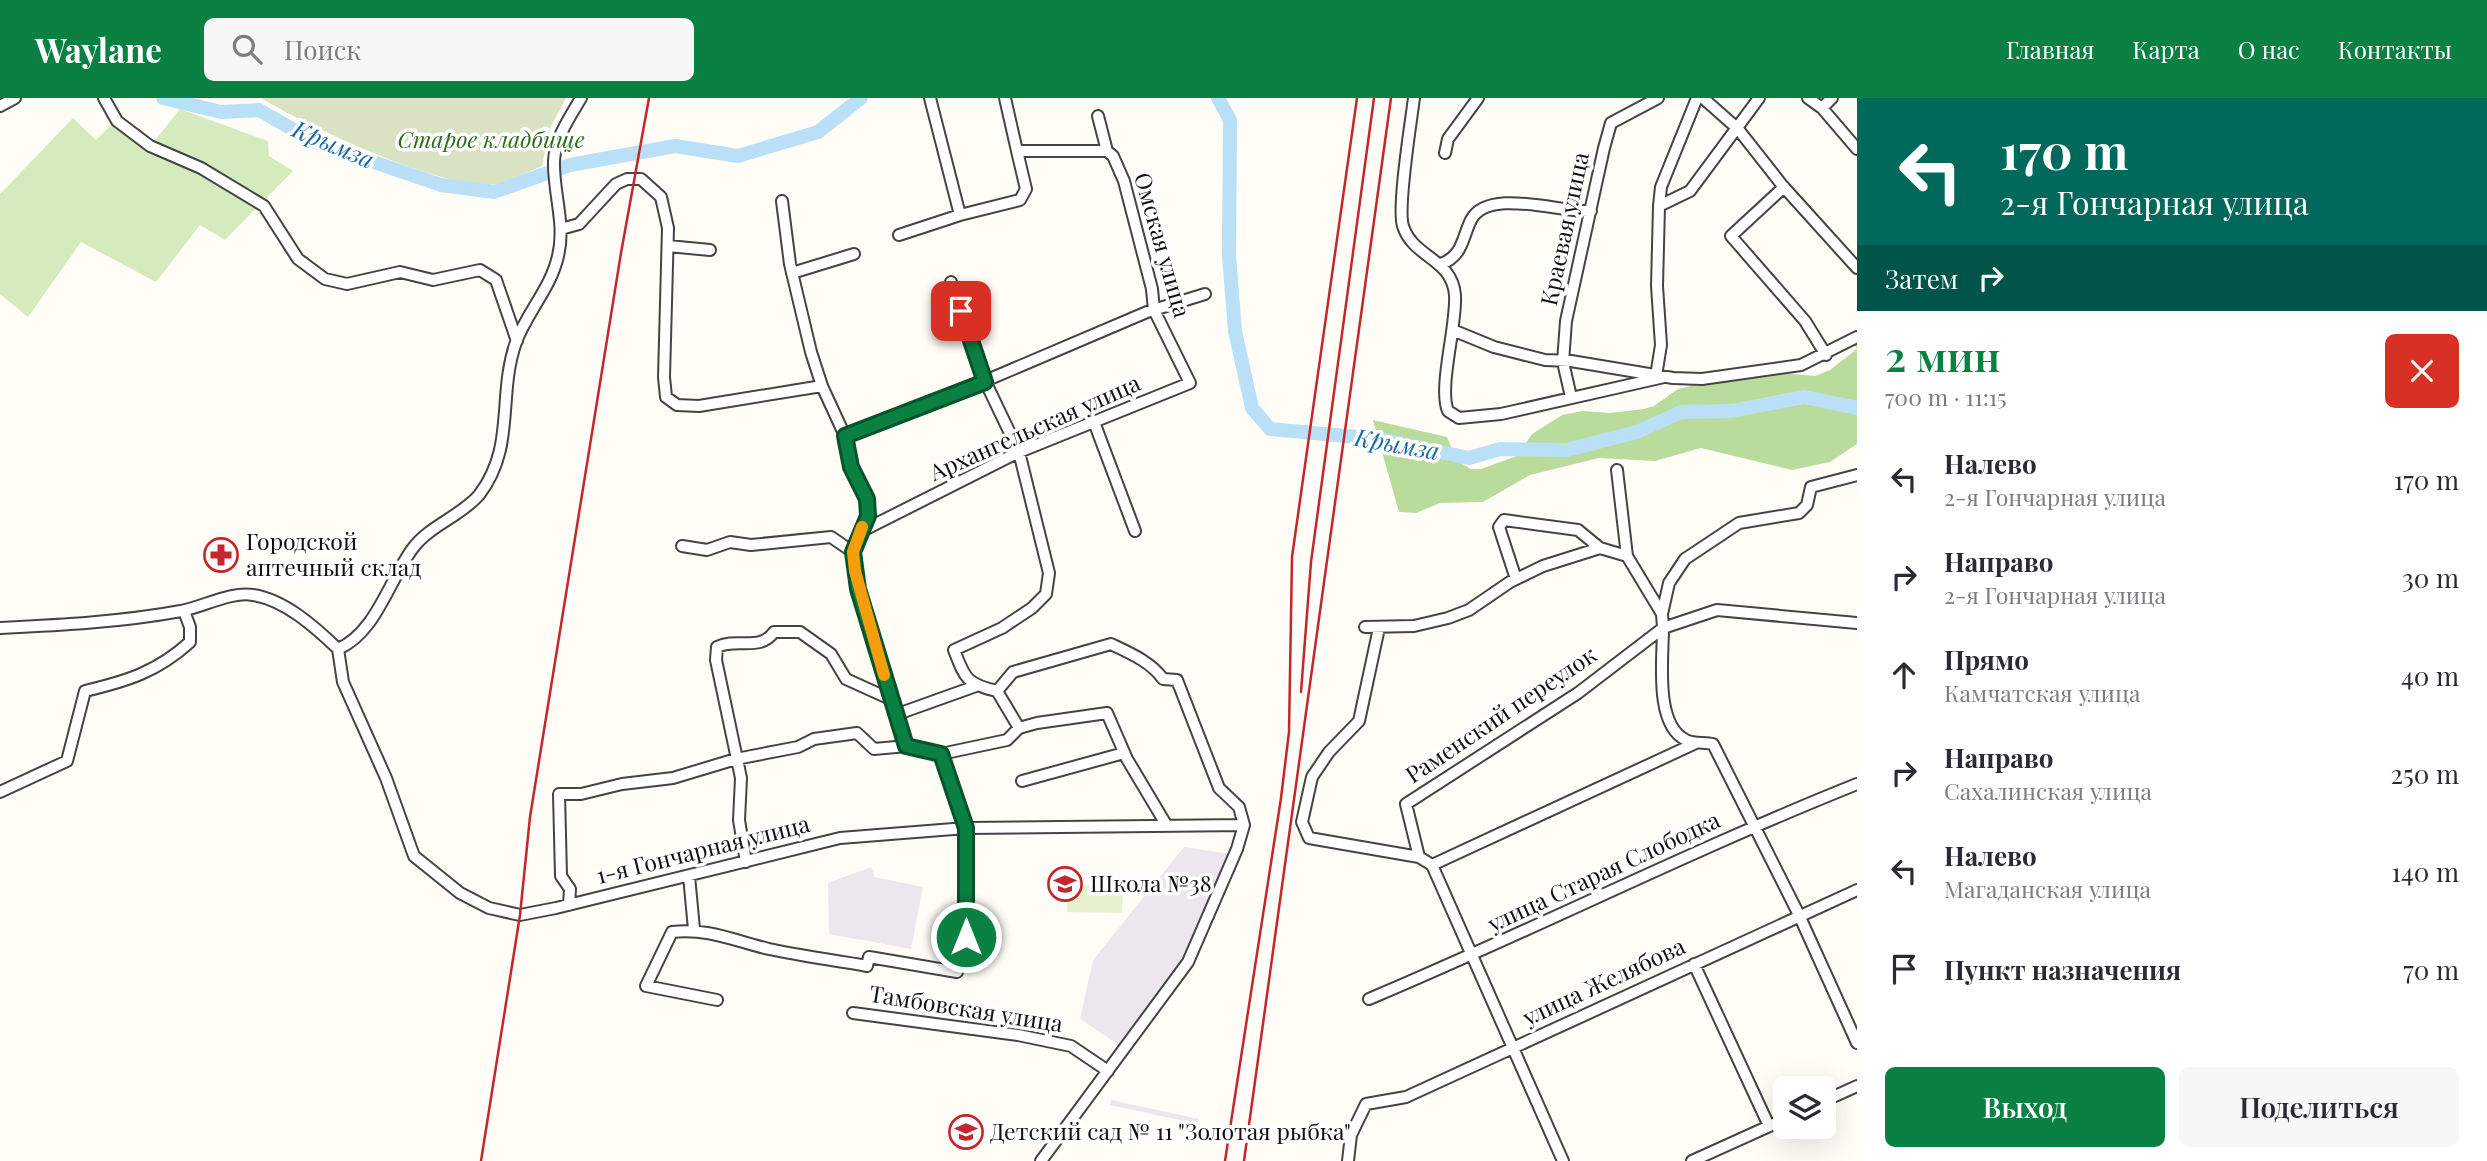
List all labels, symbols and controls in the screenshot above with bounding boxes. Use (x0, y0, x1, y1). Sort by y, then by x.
search box (204, 18, 694, 81)
text: Waylane (35, 27, 162, 71)
icon: search (228, 30, 266, 68)
text: Поиск (284, 32, 361, 67)
text: Главная (2006, 33, 2094, 65)
text: Карта (2132, 33, 2200, 65)
text: О нас (2238, 33, 2300, 65)
text: Контакты (2338, 33, 2452, 65)
water label: Крымза (287, 111, 379, 175)
text: 170 m (2000, 117, 2128, 182)
park label: Старое кладбище (397, 123, 585, 154)
icon: left (1885, 126, 1976, 217)
street label: Краевая улица (1532, 149, 1595, 308)
street label: Омская улица (1128, 169, 1199, 321)
text: 2-я Гончарная улица (2000, 180, 2309, 223)
icon: right (1972, 259, 2010, 297)
text: Затем (1885, 261, 1958, 296)
pin (931, 281, 991, 341)
icon: arrive (942, 292, 980, 330)
text: 2 мин (1885, 327, 2000, 383)
button: close (2385, 334, 2459, 408)
street label: Архангельская улица (923, 366, 1145, 487)
text: 700 m · 11:15 (1885, 381, 2007, 412)
water label: Крымза (1352, 420, 1442, 466)
text: Налево (1944, 446, 2037, 481)
icon: left (1885, 460, 1923, 498)
text: 170 m (2394, 462, 2459, 497)
text: 2-я Гончарная улица (1944, 481, 2166, 512)
place label: Городской аптечный склад (246, 525, 421, 582)
pharmacy icon: Городской аптечный склад (202, 536, 240, 574)
text: Направо (1944, 544, 2053, 579)
icon: right (1885, 558, 1923, 596)
text: 30 m (2402, 560, 2459, 595)
text: 2-я Гончарная улица (1944, 579, 2166, 610)
street label: Раменский переулок (1399, 638, 1602, 789)
text: Прямо (1944, 642, 2029, 677)
icon: ahead (1885, 656, 1923, 694)
text: 40 m (2401, 658, 2459, 693)
text: Камчатская улица (1944, 677, 2141, 708)
text: Направо (1944, 740, 2053, 775)
icon: right (1885, 754, 1923, 792)
text: 250 m (2391, 756, 2459, 791)
text: Сахалинская улица (1944, 775, 2152, 806)
street label: улица Старая Слободка (1481, 803, 1725, 939)
street label: 1-я Гончарная улица (593, 807, 813, 890)
text: Налево (1944, 838, 2037, 873)
icon: left (1885, 852, 1923, 890)
text: 140 m (2391, 854, 2459, 889)
school or university icon: Школа №38 (1046, 865, 1084, 903)
place label: Школа №38 (1090, 867, 1212, 898)
text: Магаданская улица (1944, 873, 2151, 904)
position arrow (929, 900, 1003, 974)
street label: улица Желябова (1516, 929, 1690, 1032)
icon: arrive (1885, 950, 1923, 988)
text: Пункт назначения (1944, 952, 2181, 987)
text: 70 m (2403, 952, 2459, 987)
street label: Тамбовская улица (867, 977, 1066, 1038)
button: Выход (1885, 1067, 2165, 1147)
button: Поделиться (2179, 1067, 2459, 1147)
map controls (1773, 1076, 1836, 1139)
button: layers (1773, 1076, 1836, 1139)
school or university icon: Детский сад № 11 "Золотая рыбка" (947, 1113, 985, 1151)
place label: Детский сад № 11 "Золотая рыбка" (990, 1115, 1351, 1146)

